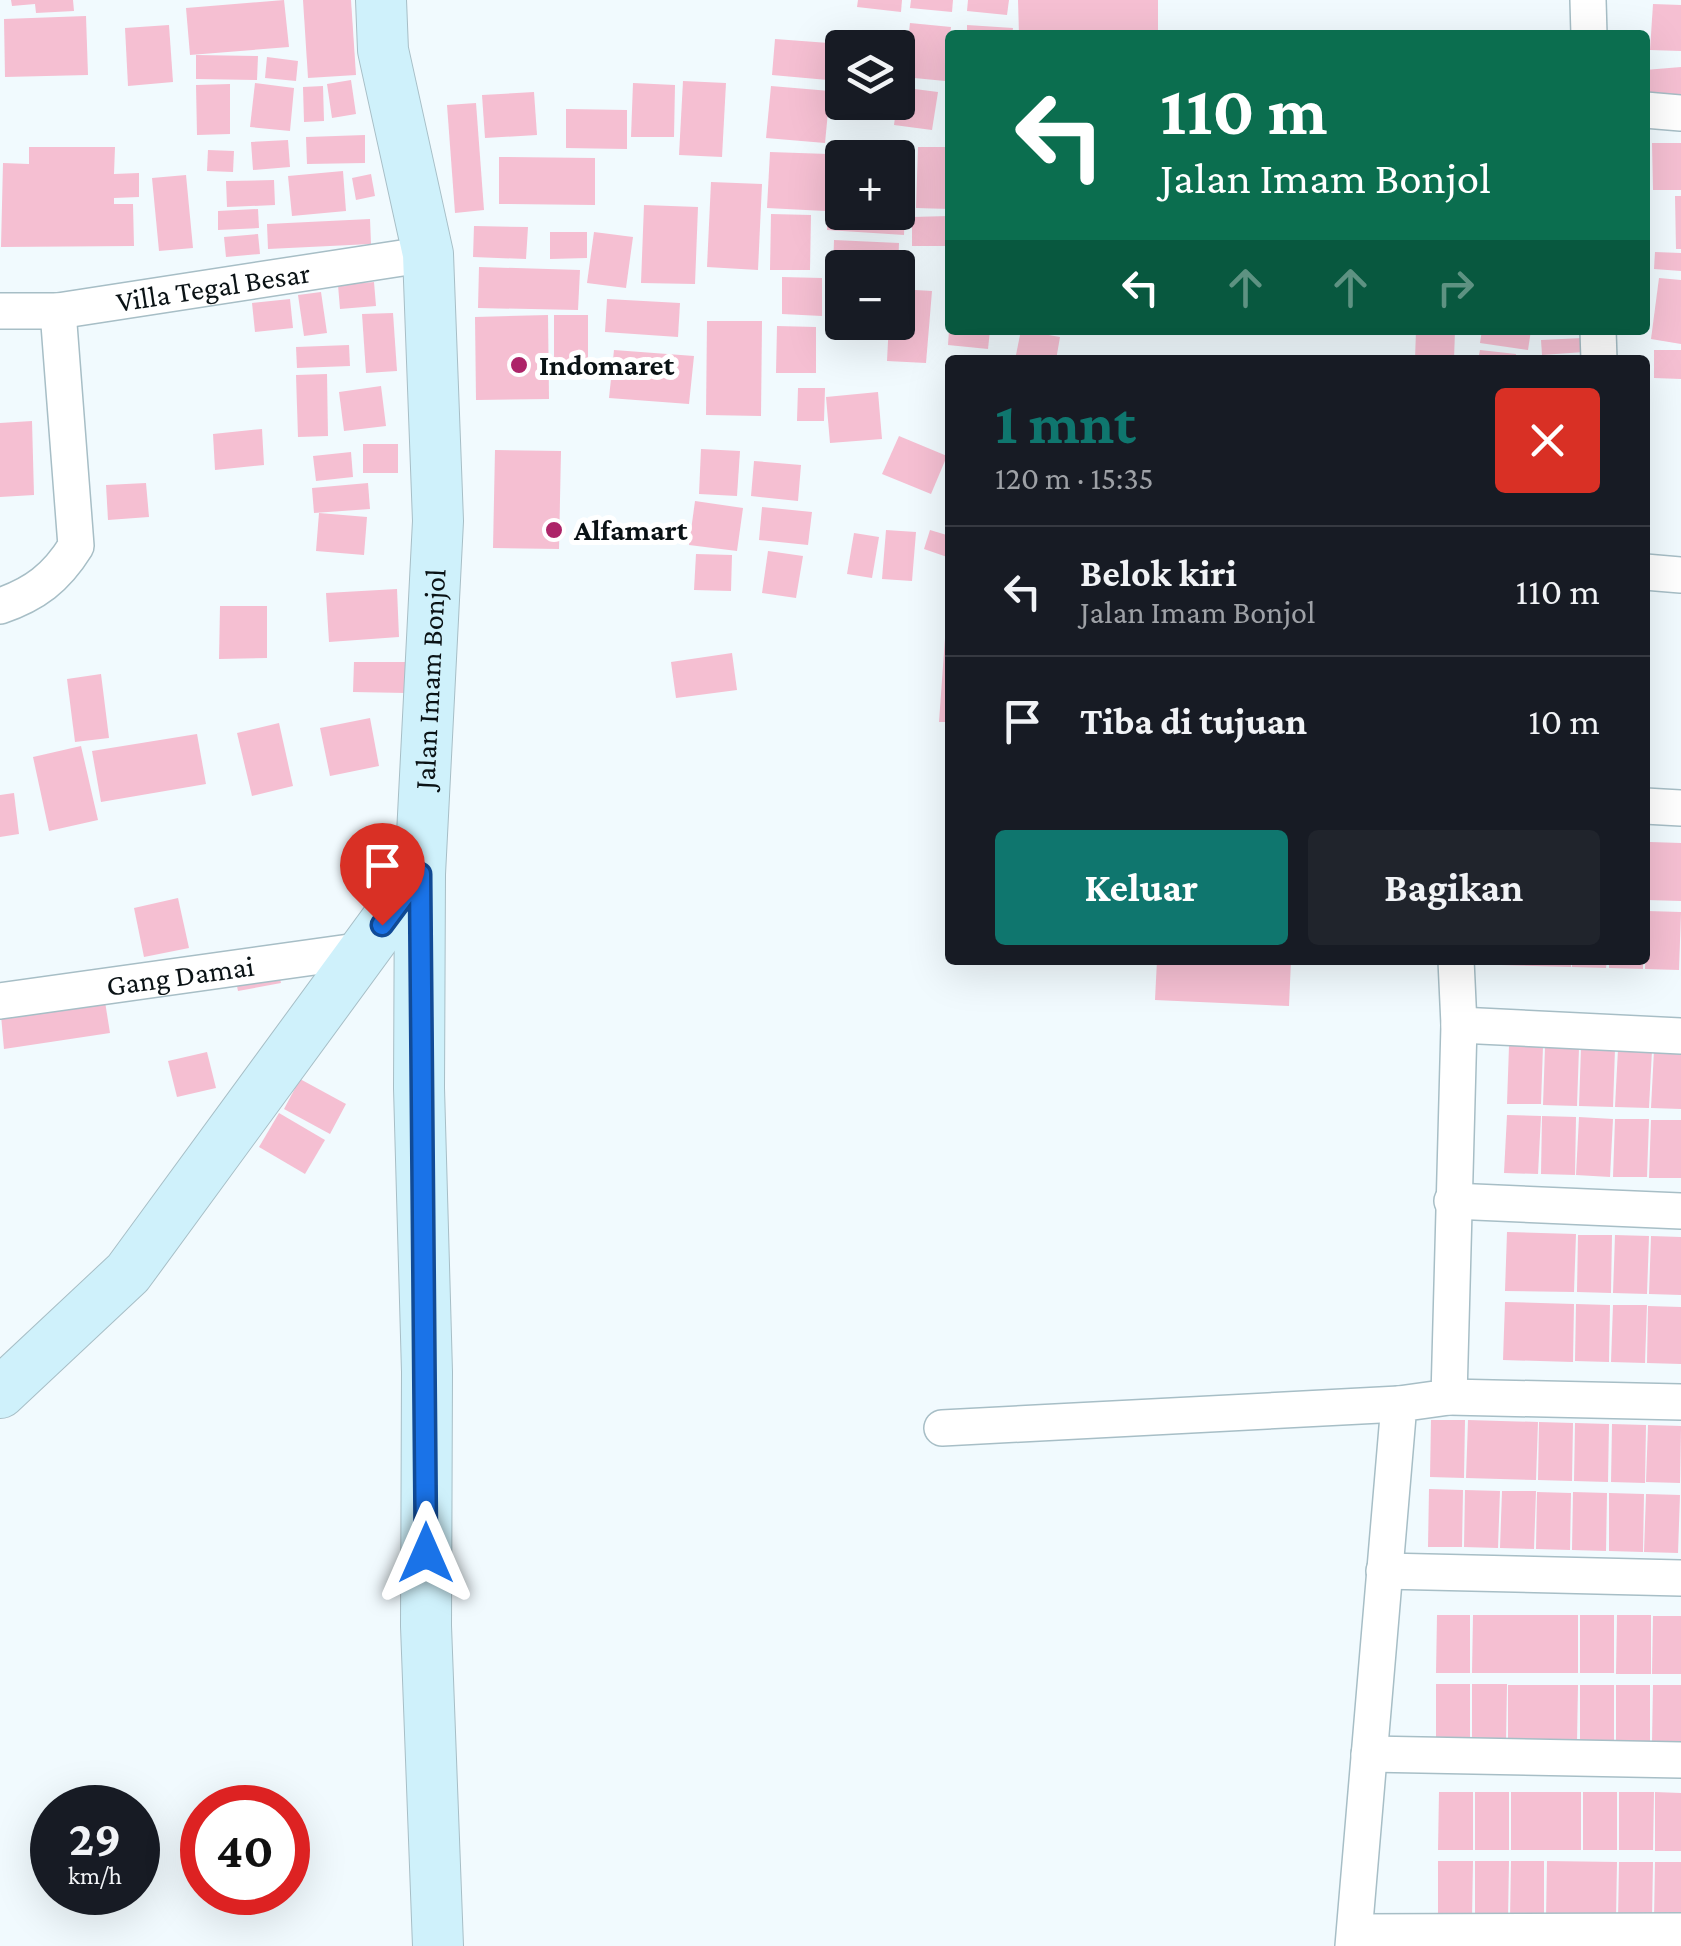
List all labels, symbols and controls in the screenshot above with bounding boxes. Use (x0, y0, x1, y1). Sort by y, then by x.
map controls (825, 30, 915, 340)
button: layers (825, 30, 915, 120)
icon: left (995, 70, 1125, 200)
text: 110 m (1160, 71, 1328, 149)
button: + (825, 140, 915, 230)
text: Jalan Imam Bonjol (1160, 153, 1491, 203)
button: − (825, 250, 915, 340)
street label: Villa Tegal Besar (114, 255, 313, 318)
icon: left (1113, 260, 1168, 315)
icon: ahead (1218, 260, 1273, 315)
icon: ahead (1323, 260, 1378, 315)
icon: right (1428, 260, 1483, 315)
place label: Indomaret (539, 348, 675, 381)
marker: Indomaret (508, 354, 530, 376)
button: close (1495, 388, 1600, 493)
text: 1 mnt (995, 389, 1136, 456)
text: 120 m · 15:35 (995, 460, 1154, 496)
place label: Alfamart (573, 513, 688, 546)
marker: Alfamart (543, 519, 565, 541)
text: Belok kiri (1080, 552, 1237, 594)
icon: left (995, 564, 1050, 619)
street label: Jalan Imam Bonjol (407, 568, 452, 793)
text: 110 m (1516, 570, 1600, 612)
text: Jalan Imam Bonjol (1080, 594, 1315, 630)
icon: arrive (995, 694, 1050, 749)
text: Tiba di tujuan (1080, 700, 1307, 742)
text: 10 m (1528, 700, 1600, 742)
pin (340, 823, 425, 926)
button: Keluar (995, 830, 1288, 945)
button: Bagikan (1308, 830, 1600, 945)
icon: arrive (355, 838, 410, 893)
street label: Gang Damai (104, 949, 256, 1002)
position arrow (374, 1501, 478, 1605)
speed limit sign: 40 (180, 1785, 310, 1915)
text: 29 (69, 1810, 121, 1866)
text: km/h (68, 1862, 122, 1889)

